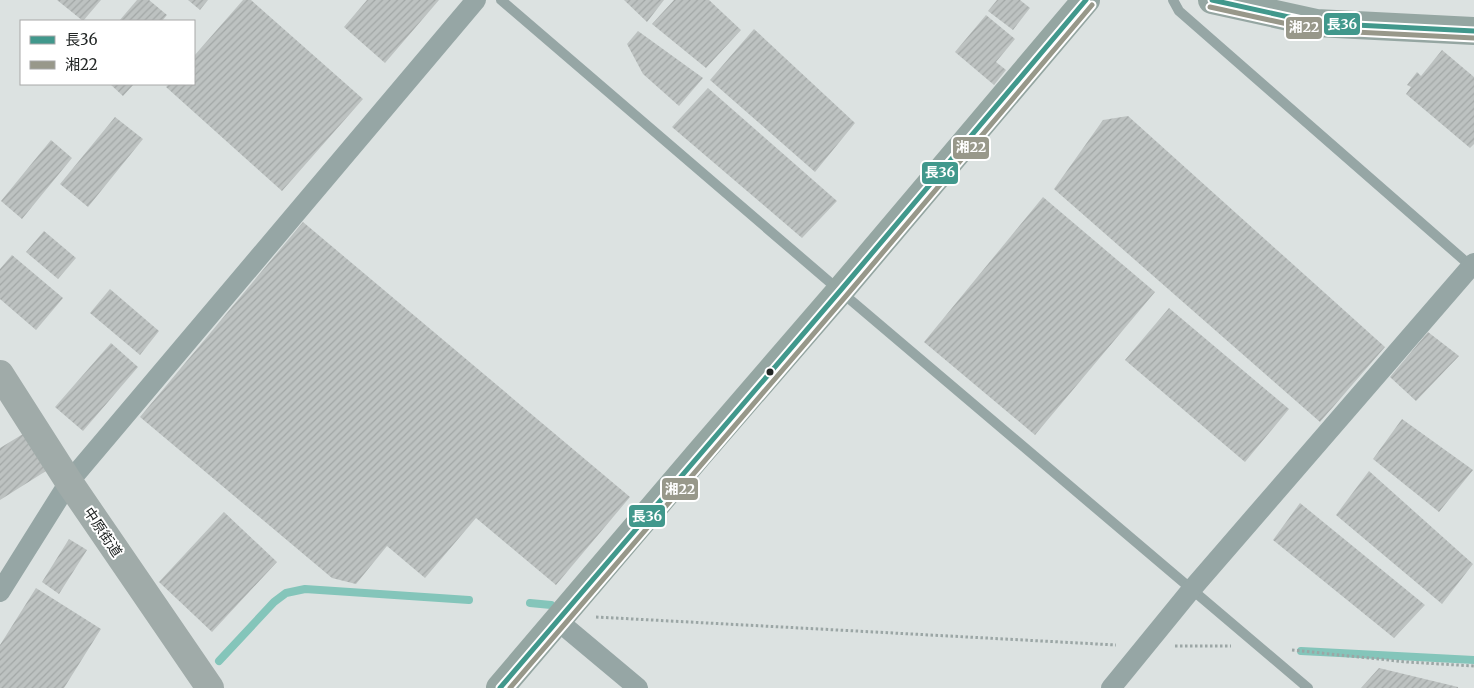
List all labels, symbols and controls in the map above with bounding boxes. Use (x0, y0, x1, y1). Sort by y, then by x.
line badge: 長36 (1323, 12, 1361, 36)
text: 長36 (1327, 15, 1358, 33)
line badge: 湘22 (1285, 16, 1323, 40)
text: 湘22 (1289, 18, 1319, 36)
legend (20, 20, 195, 85)
text: 長36 (65, 30, 97, 49)
text: 湘22 (65, 55, 98, 74)
line badge: 湘22 (952, 136, 990, 160)
text: 湘22 (956, 138, 986, 156)
line badge: 長36 (921, 161, 959, 185)
text: 長36 (925, 163, 956, 181)
unlabelled marker (765, 367, 775, 377)
line badge: 湘22 (661, 477, 699, 501)
text: 湘22 (665, 480, 695, 498)
street label: 中原街道 (80, 504, 126, 560)
line badge: 長36 (628, 504, 666, 528)
text: 長36 (632, 507, 663, 525)

